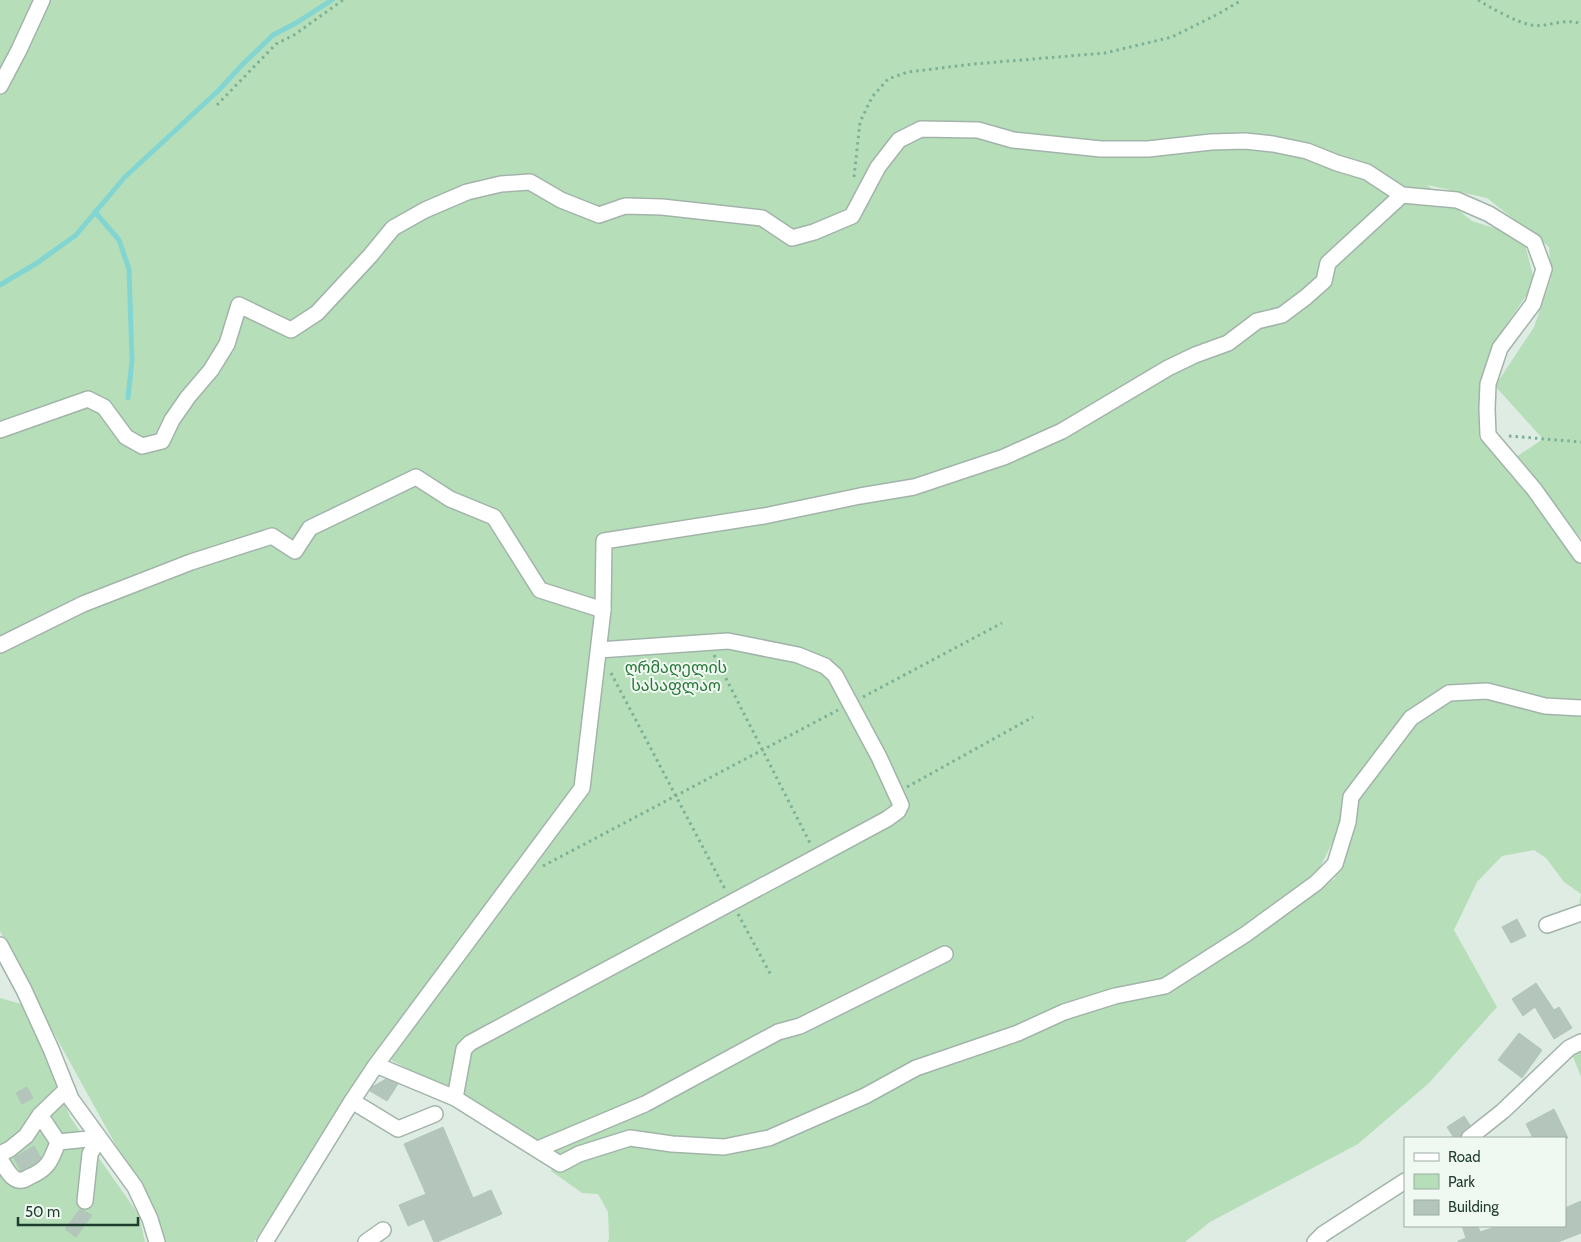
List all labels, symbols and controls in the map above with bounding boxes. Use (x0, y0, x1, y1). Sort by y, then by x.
park label: ღრმაღელის სასაფლაო (625, 658, 727, 696)
legend (1404, 1137, 1566, 1227)
text: Road (1448, 1148, 1481, 1166)
text: Park (1448, 1173, 1475, 1191)
scale bar (18, 1194, 138, 1226)
text: Building (1448, 1198, 1499, 1216)
text: 50 m (25, 1203, 60, 1221)

